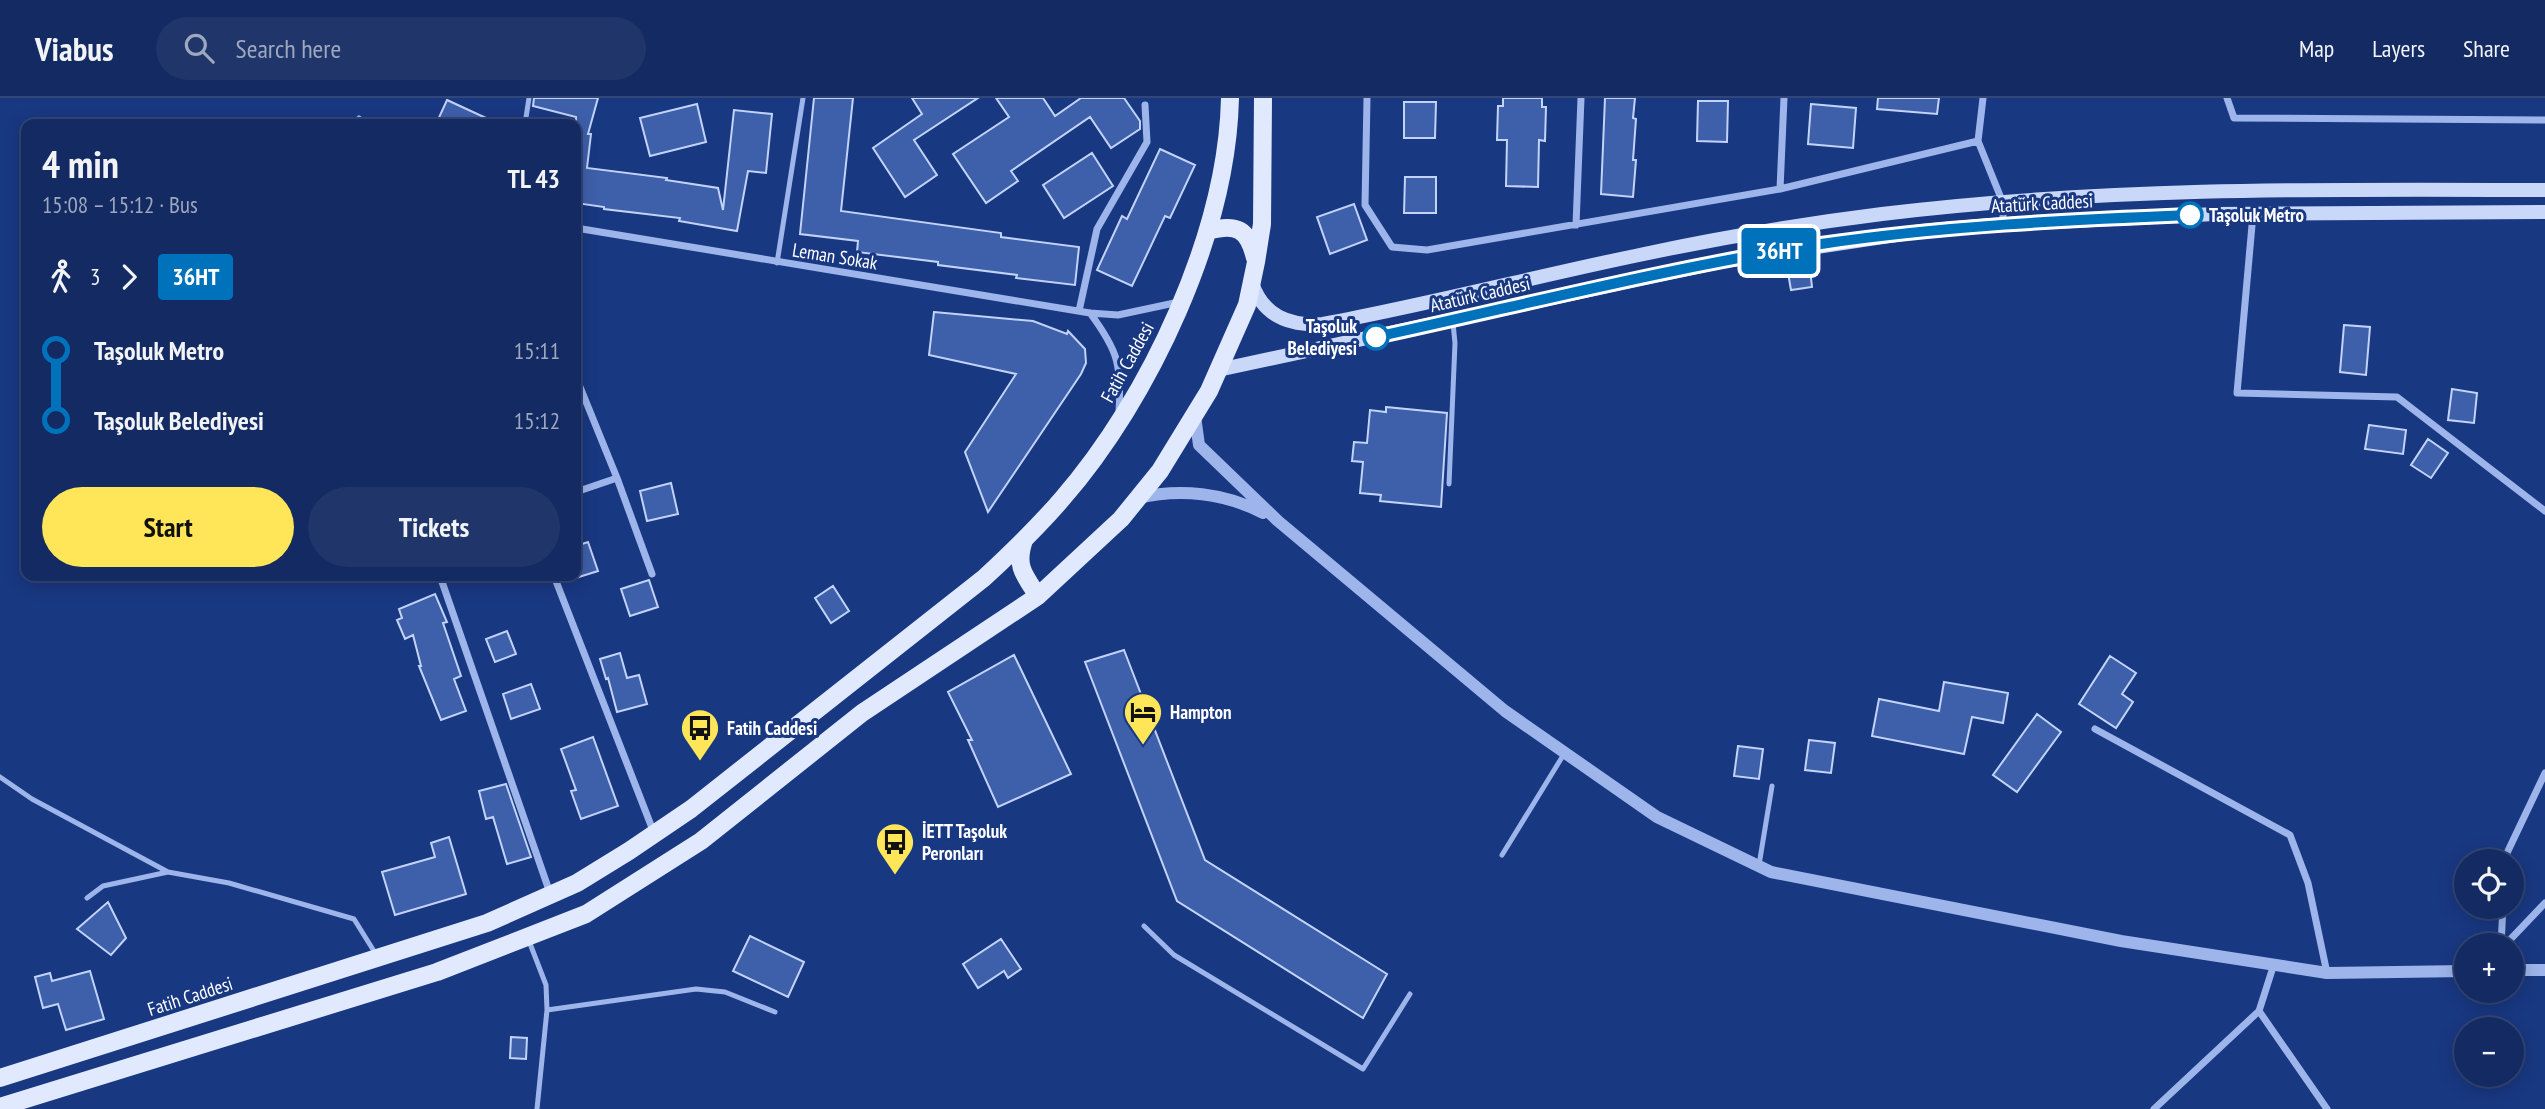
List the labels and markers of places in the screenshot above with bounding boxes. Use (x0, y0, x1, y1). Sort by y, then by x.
marker: Taşoluk Metro (2177, 202, 2203, 228)
place label: Taşoluk Metro (2209, 203, 2304, 227)
place label: Taşoluk Belediyesi (1288, 314, 1357, 360)
marker: Taşoluk Belediyesi (1363, 324, 1389, 350)
hotel icon: Hampton (1122, 691, 1164, 746)
place label: Hampton (1170, 700, 1232, 724)
bus stop icon: Fatih Caddesi (679, 707, 721, 762)
place label: Fatih Caddesi (727, 716, 817, 740)
place label: İETT Taşoluk Peronları (922, 819, 1007, 865)
bus stop icon: İETT Taşoluk Peronları (874, 821, 916, 876)

